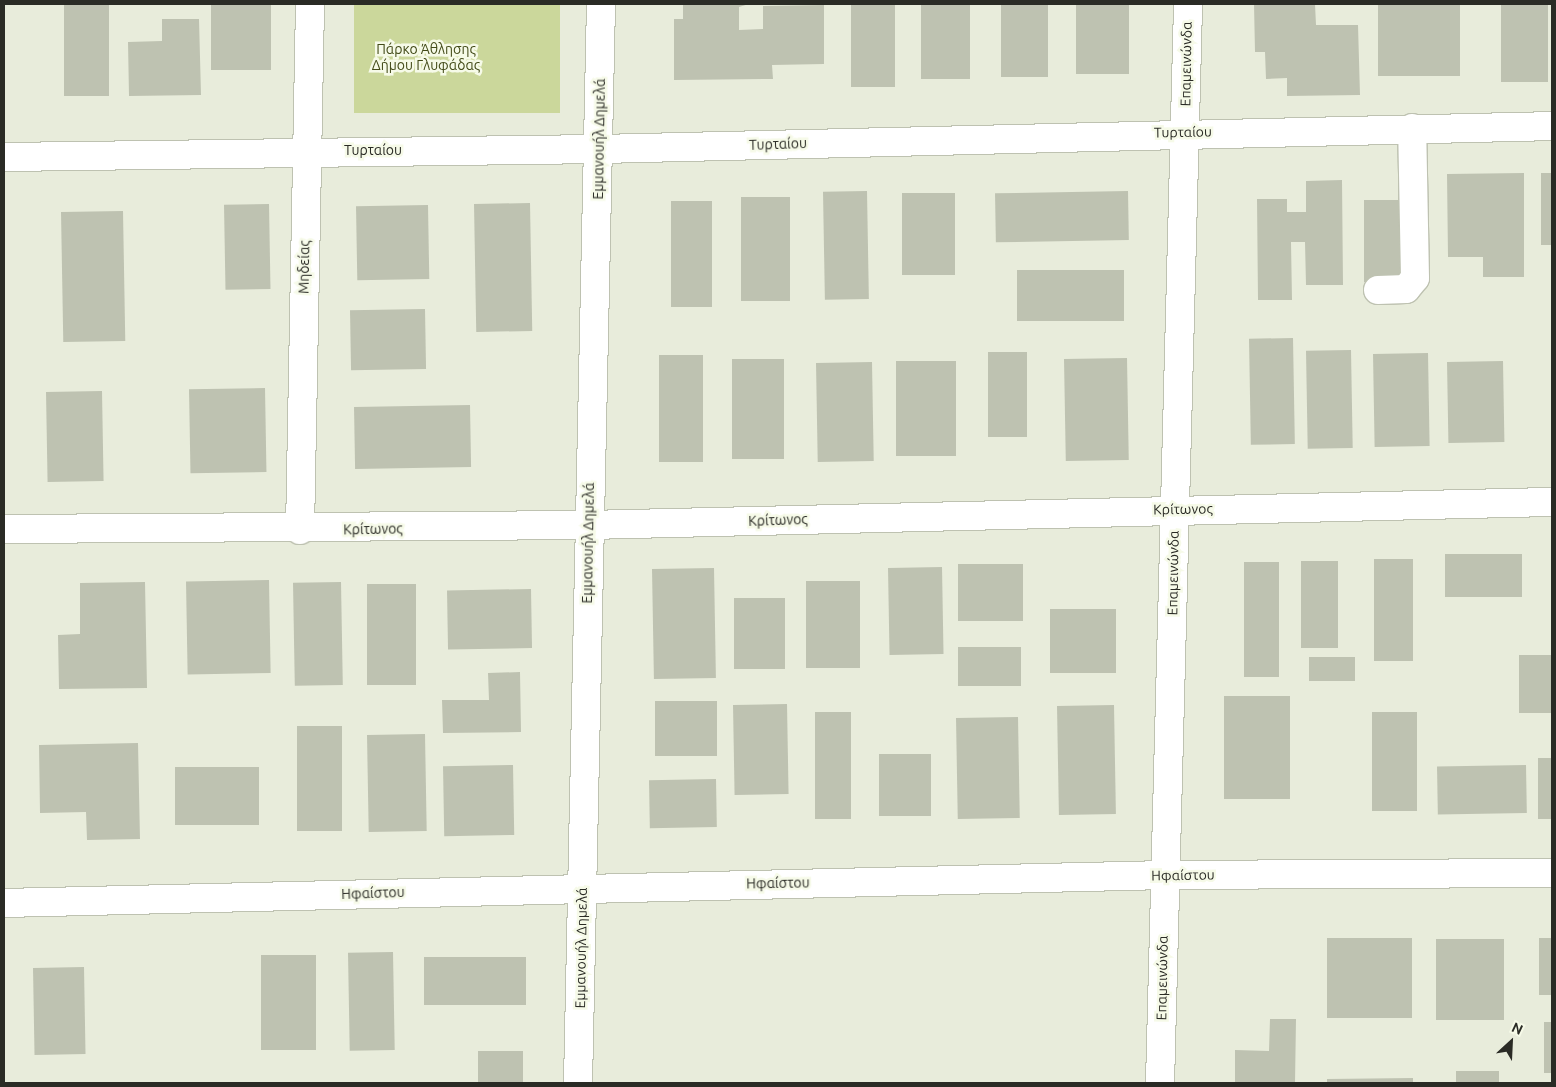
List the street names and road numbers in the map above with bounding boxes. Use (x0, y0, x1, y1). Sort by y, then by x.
street label: Επαμεινώνδα (1177, 21, 1195, 107)
street label: Εμμανουήλ Δημελά (590, 78, 608, 200)
street label: Τυρταίου (1154, 123, 1212, 141)
street label: Τυρταίου (749, 135, 807, 153)
street label: Τυρταίου (344, 142, 402, 158)
street label: Μηδείας (295, 240, 313, 294)
street label: Εμμανουήλ Δημελά (579, 482, 597, 604)
street label: Κρίτωνος (1153, 500, 1213, 518)
street label: Κρίτωνος (748, 511, 808, 529)
street label: Κρίτωνος (343, 520, 403, 538)
street label: Επαμεινώνδα (1164, 530, 1182, 616)
street label: Ηφαίστου (1151, 866, 1215, 884)
street label: Ηφαίστου (746, 874, 810, 892)
street label: Ηφαίστου (341, 883, 405, 903)
street label: Εμμανουήλ Δημελά (572, 887, 590, 1009)
street label: Επαμεινώνδα (1153, 935, 1171, 1021)

